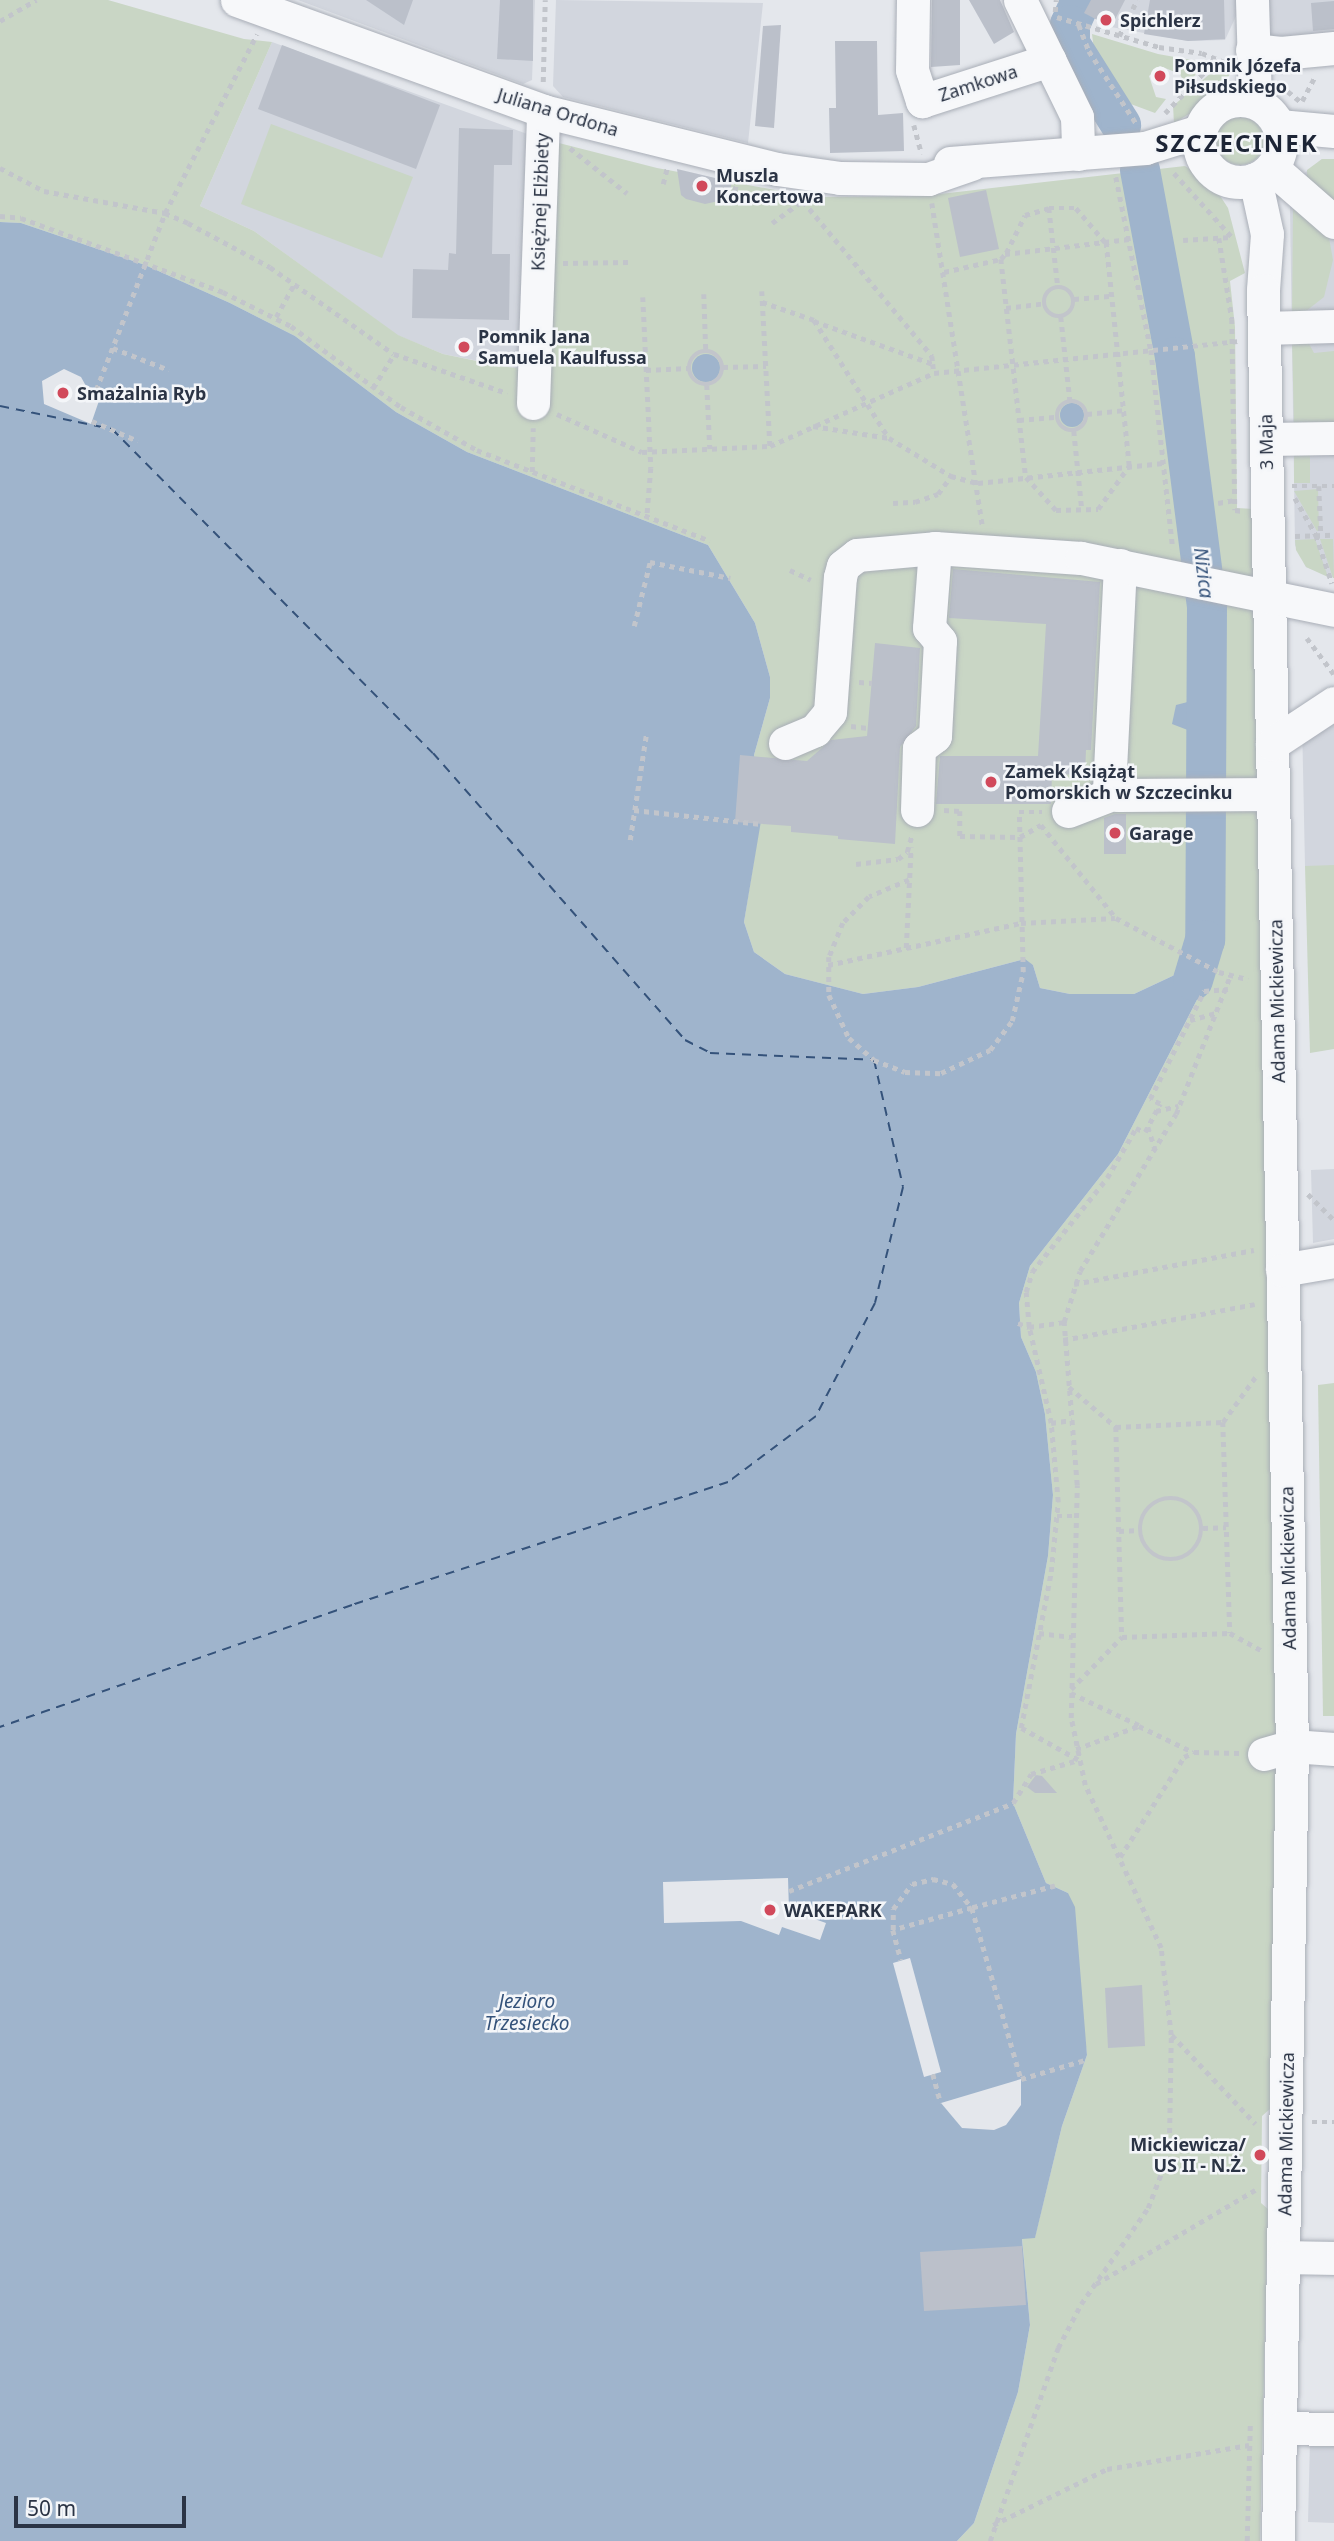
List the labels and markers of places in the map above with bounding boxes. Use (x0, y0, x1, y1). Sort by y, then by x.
place label: Spichlerz (1120, 9, 1201, 31)
marker: Spichlerz (1098, 12, 1114, 28)
place label: Pomnik Józefa Piłsudskiego (1174, 55, 1301, 98)
marker: Pomnik Józefa Piłsudskiego (1152, 68, 1168, 84)
place label: Muszla Koncertowa (716, 165, 824, 208)
marker: Muszla Koncertowa (694, 178, 710, 194)
place label: Pomnik Jana Samuela Kaulfussa (478, 326, 647, 368)
marker: Pomnik Jana Samuela Kaulfussa (456, 339, 472, 355)
place label: Smażalnia Ryb (77, 382, 206, 404)
marker: Smażalnia Ryb (55, 385, 71, 401)
place label: Zamek Książąt Pomorskich w Szczecinku (1005, 761, 1233, 804)
marker: Zamek Książąt Pomorskich w Szczecinku (983, 774, 999, 790)
place label: Garage (1129, 822, 1193, 844)
marker: Garage (1107, 825, 1123, 841)
place label: WAKEPARK (784, 1899, 882, 1921)
marker: WAKEPARK (762, 1902, 778, 1918)
place label: Mickiewicza/ US II - N.Ż. (1130, 2134, 1246, 2176)
marker: Mickiewicza/ US II - N.Ż. (1252, 2147, 1268, 2163)

